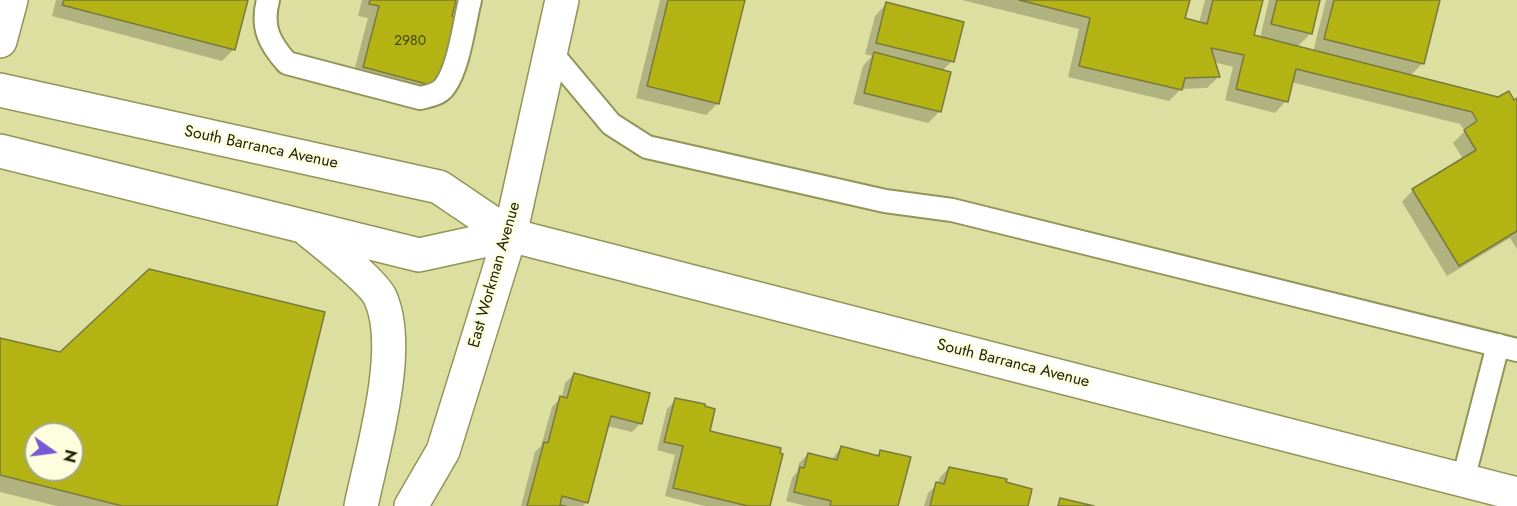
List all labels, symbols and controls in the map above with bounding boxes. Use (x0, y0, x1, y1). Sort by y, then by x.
house number: 2980 (394, 34, 426, 50)
street label: South Barranca Avenue (182, 122, 340, 174)
street label: East Workman Avenue (465, 200, 525, 350)
street label: South Barranca Avenue (935, 336, 1091, 392)
north arrow (24, 422, 84, 482)
text: N (57, 447, 83, 465)

